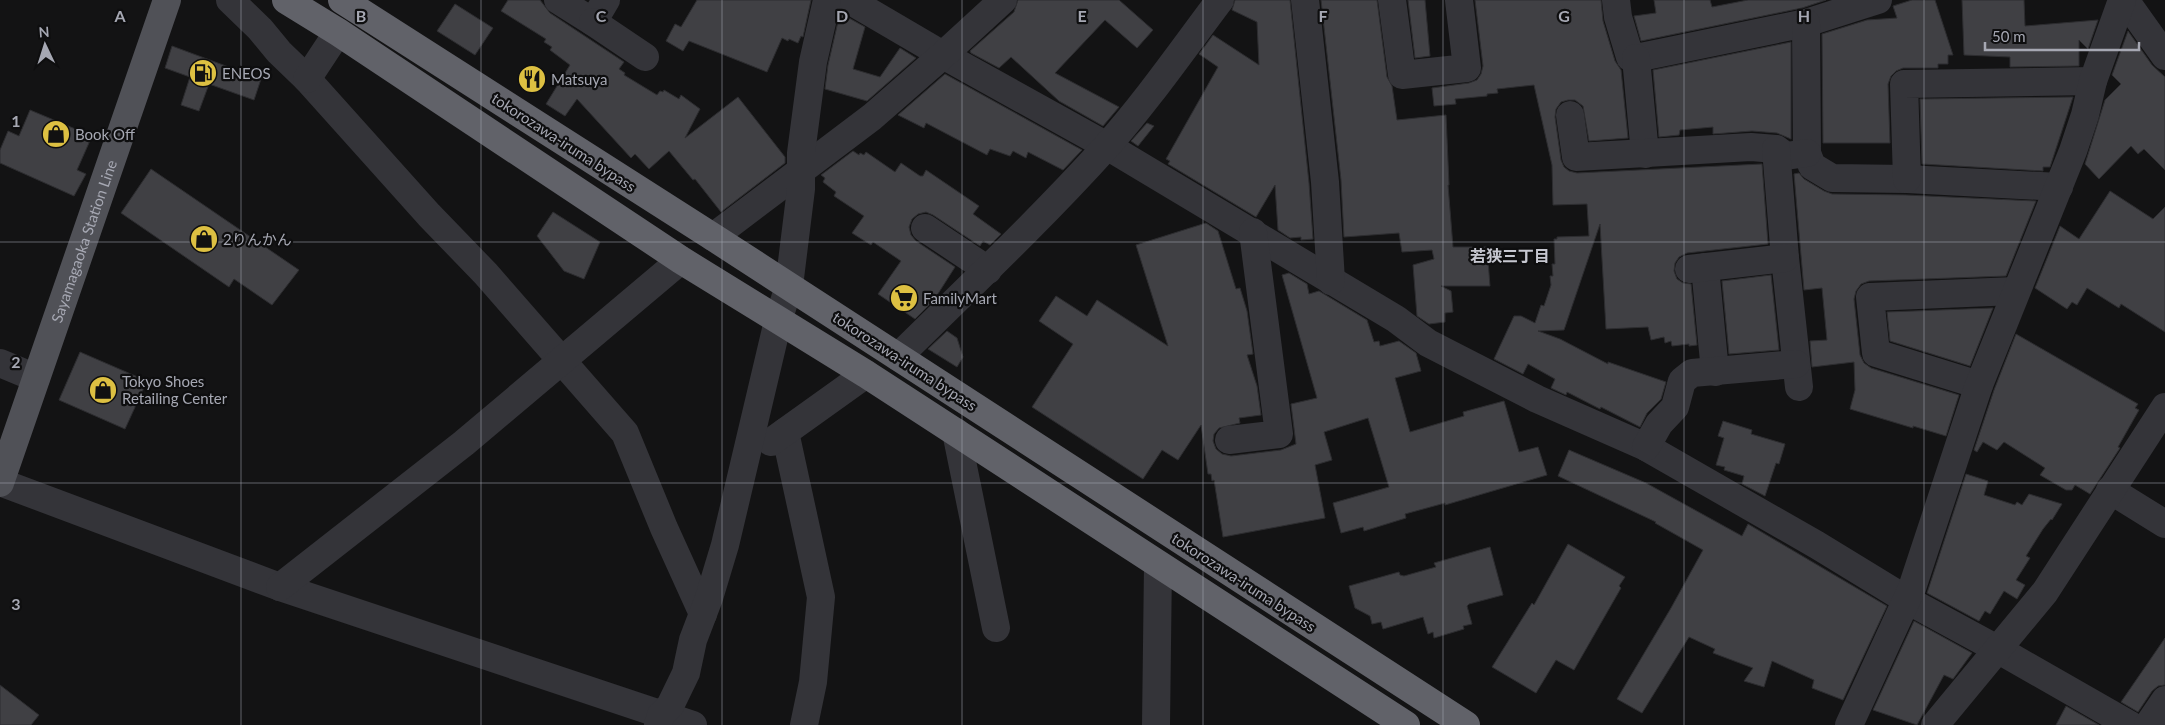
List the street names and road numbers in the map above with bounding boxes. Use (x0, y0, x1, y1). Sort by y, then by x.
street label: tokorozawa-iruma bypass (489, 89, 639, 195)
street label: Sayamagaoka Station Line (47, 157, 120, 325)
street label: tokorozawa-iruma bypass (830, 308, 980, 414)
street label: tokorozawa-iruma bypass (1169, 529, 1319, 635)

